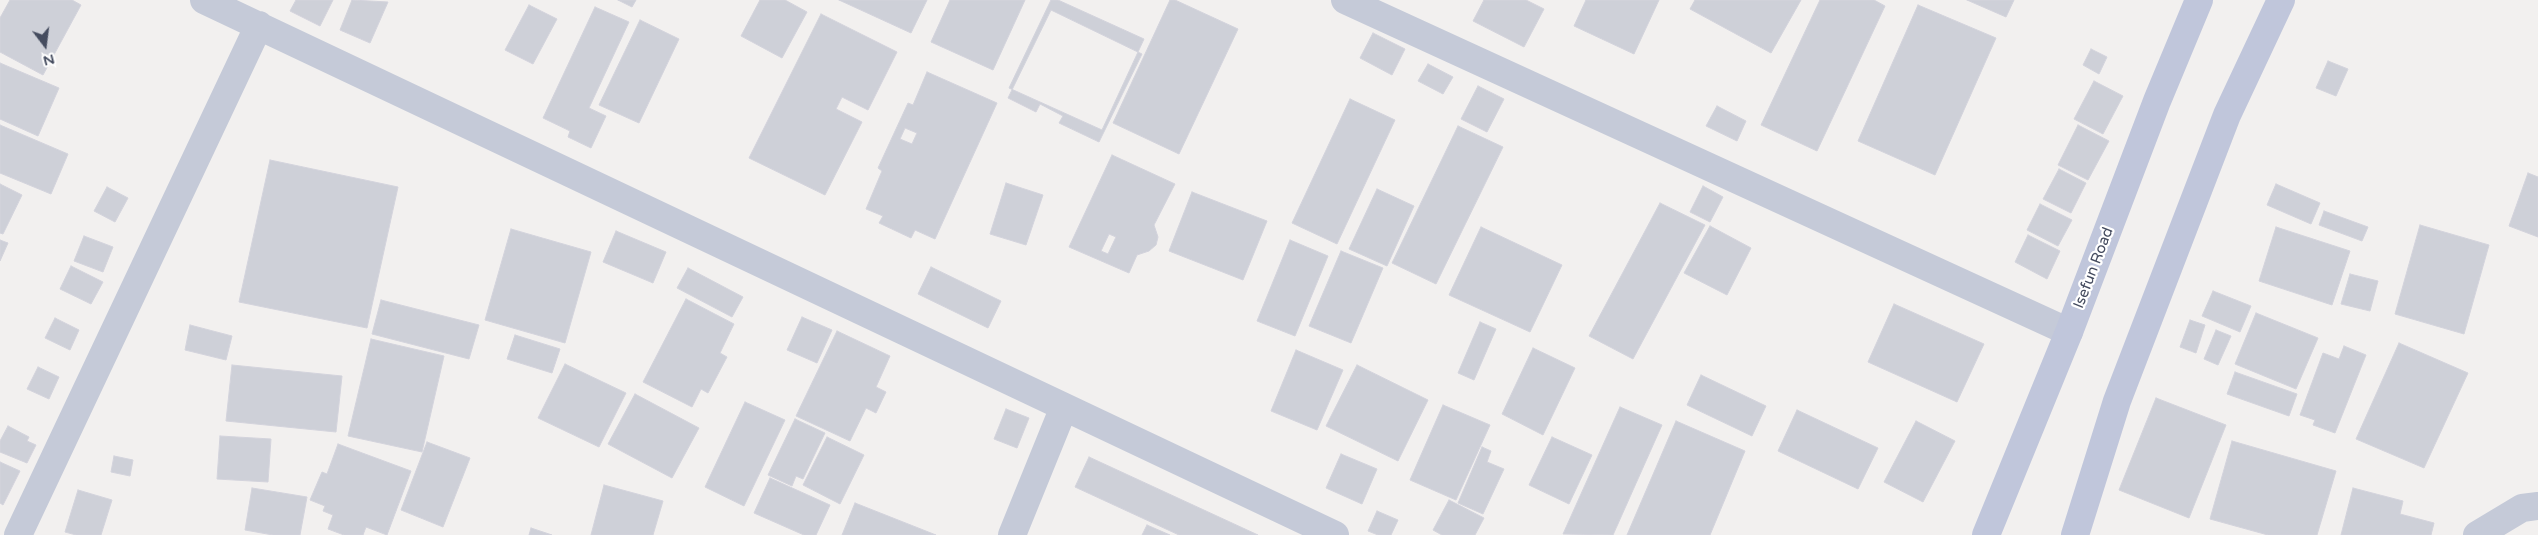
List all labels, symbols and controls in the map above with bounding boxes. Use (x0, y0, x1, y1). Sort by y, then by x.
north arrow (20, 20, 70, 70)
text: N (41, 50, 57, 70)
street label: Isefun Road (2070, 225, 2118, 311)

